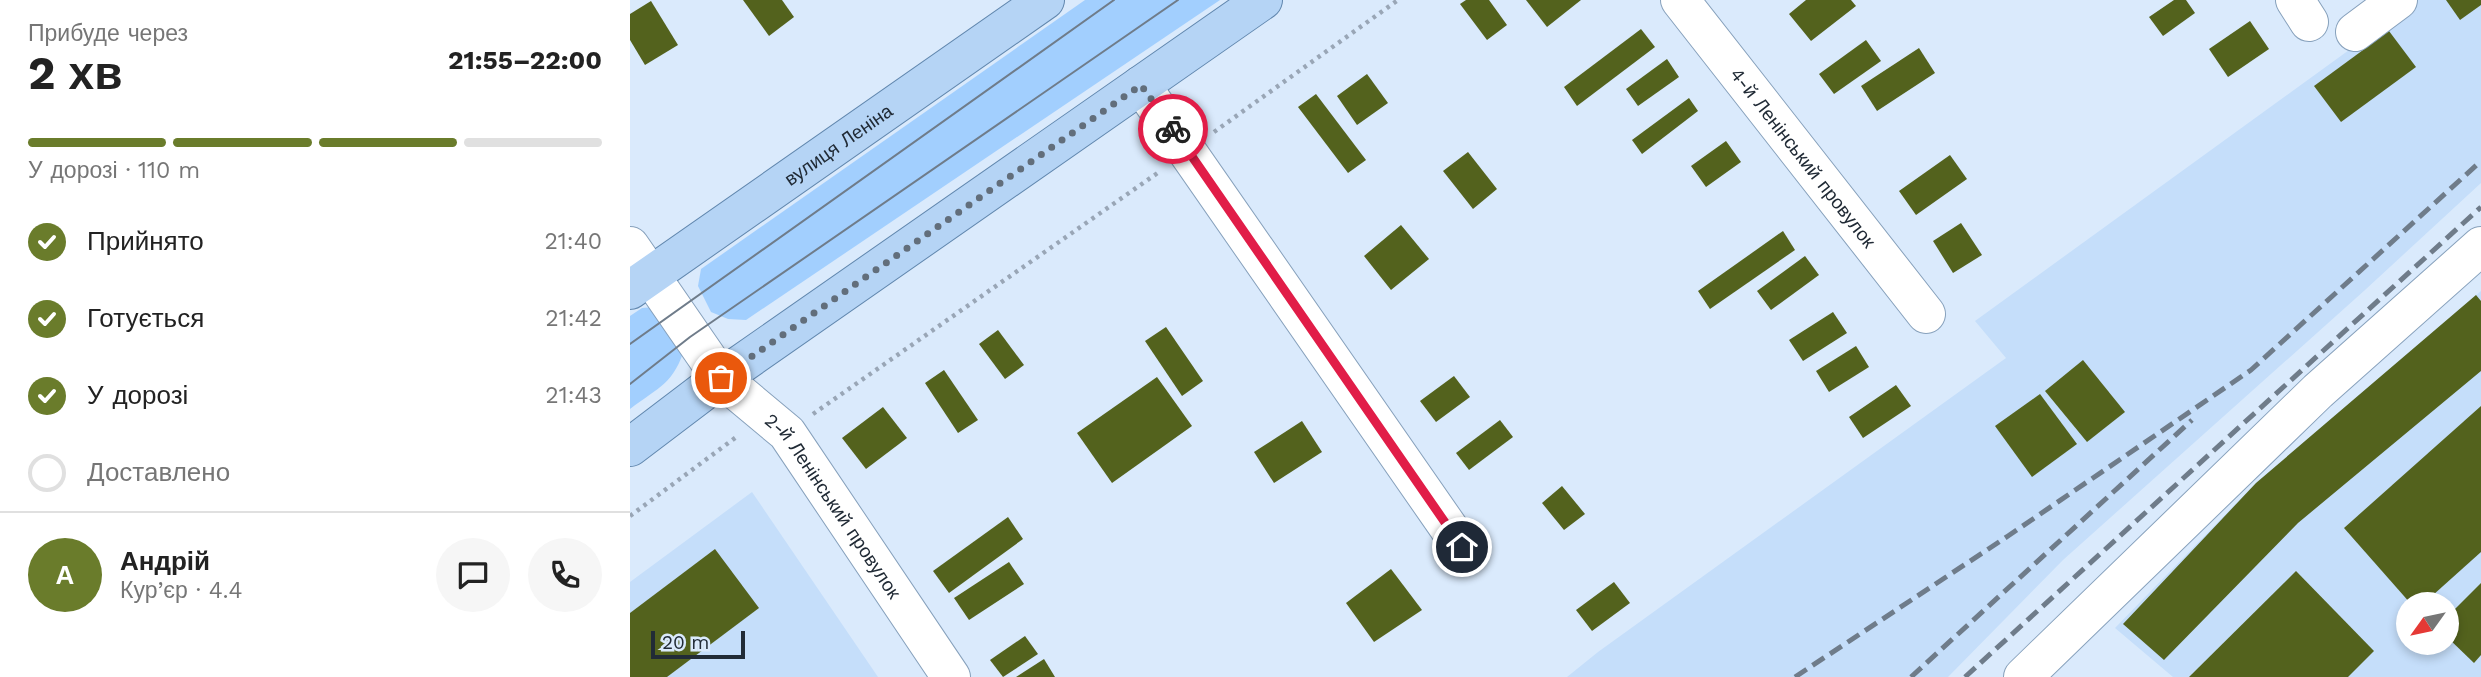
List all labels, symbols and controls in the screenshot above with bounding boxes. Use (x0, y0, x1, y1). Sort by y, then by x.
text: Прибуде через (28, 20, 188, 47)
text: 21:55–22:00 (448, 45, 602, 75)
text: 2 хв (28, 46, 122, 100)
street label: 4-й Ленінський провулок (1725, 63, 1881, 253)
courier (1138, 94, 1208, 164)
street label: вулиця Леніна (780, 99, 897, 191)
icon: bike (1154, 110, 1192, 148)
text: У дорозі · 110 m (28, 157, 200, 184)
icon: check (28, 223, 66, 261)
text: Прийнято (87, 226, 204, 256)
text: 21:40 (544, 228, 602, 255)
icon: check (28, 300, 66, 338)
text: Готується (87, 303, 204, 333)
text: 21:42 (545, 305, 602, 332)
pin (691, 348, 751, 408)
icon: bag (702, 359, 740, 397)
icon: check (28, 377, 66, 415)
text: У дорозі (87, 380, 188, 410)
text: 21:43 (545, 382, 602, 409)
street label: 2-й Ленінський провулок (760, 408, 906, 603)
text: Доставлено (87, 457, 230, 487)
pin (1432, 517, 1492, 577)
icon: home (1443, 528, 1481, 566)
button: chat (436, 538, 510, 612)
button: phone (528, 538, 602, 612)
text: Андрій (120, 546, 210, 576)
text: А (56, 560, 74, 590)
text: Кур’єр · 4.4 (120, 577, 242, 604)
north arrow (2396, 592, 2459, 654)
map controls (2396, 592, 2459, 655)
scale bar (651, 628, 746, 660)
text: 20 m (662, 631, 709, 654)

